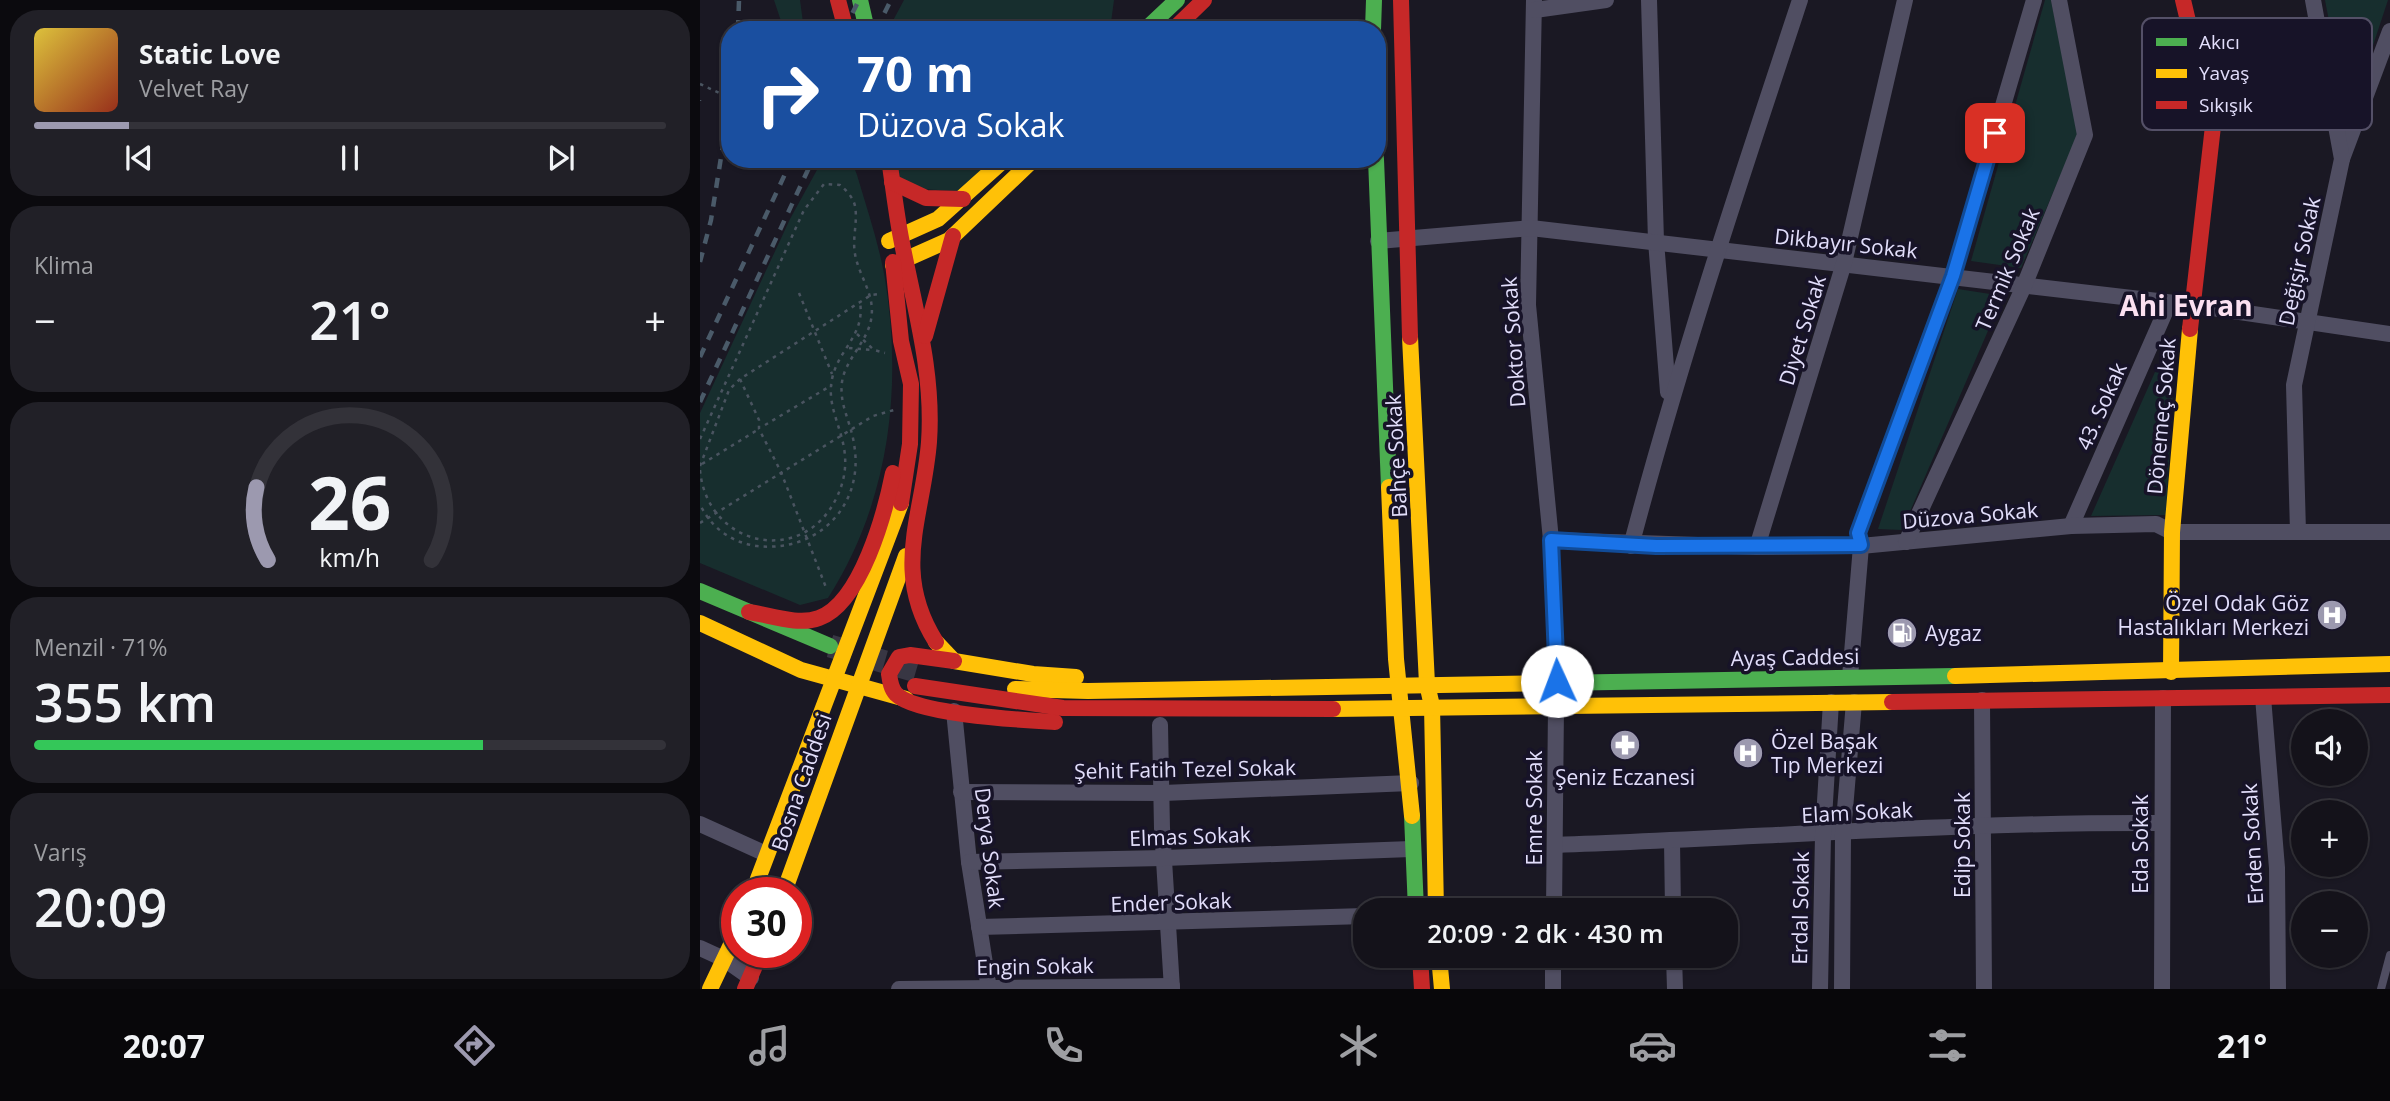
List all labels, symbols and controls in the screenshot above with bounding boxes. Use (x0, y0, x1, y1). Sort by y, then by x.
legend (2142, 18, 2372, 130)
text: Akıcı (2199, 29, 2240, 55)
text: Static Love (139, 36, 281, 72)
text: 70 m (857, 40, 974, 106)
icon: right (742, 49, 833, 140)
text: Yavaş (2199, 60, 2249, 86)
text: Velvet Ray (139, 72, 249, 104)
text: Sıkışık (2199, 92, 2253, 118)
text: Düzova Sokak (857, 103, 1064, 146)
pin (1965, 103, 2025, 163)
icon: arrive (1976, 114, 2014, 152)
icon: previous (120, 139, 158, 177)
icon: pause (331, 139, 369, 177)
icon: next (542, 139, 580, 177)
street label: Değişir Sokak (2272, 194, 2326, 328)
street label: Termik Sokak (1969, 203, 2045, 335)
street label: Dikbayır Sokak (1773, 222, 1919, 264)
text: Klima (34, 249, 94, 281)
street label: Diyet Sokak (1772, 272, 1832, 388)
street label: Doktor Sokak (1494, 276, 1532, 408)
text: 21° (309, 284, 391, 355)
district label: Ahi Evran (2119, 286, 2253, 324)
text: − (34, 294, 56, 346)
text: + (644, 294, 666, 346)
street label: Dönemeç Sokak (2140, 336, 2182, 496)
street label: 43. Sokak (2069, 358, 2133, 454)
street label: Bahçe Sokak (1379, 394, 1413, 518)
text: 26 (308, 453, 392, 552)
street label: Düzova Sokak (1901, 495, 2039, 535)
text: km/h (320, 540, 380, 574)
place label: Özel Odak Göz Hastalıkları Merkezi (2118, 589, 2309, 641)
hospital icon: Özel Odak Göz Hastalıkları Merkezi (2315, 598, 2349, 632)
fuel station icon: Aygaz (1885, 616, 1919, 650)
place label: Aygaz (1925, 619, 1982, 647)
text: Menzil · 71% (34, 631, 167, 663)
street label: Ayaş Caddesi (1730, 642, 1860, 672)
position arrow (1520, 644, 1594, 718)
text: 355 km (34, 666, 216, 737)
street label: Bosna Caddesi (764, 709, 838, 855)
map controls (2291, 709, 2368, 968)
button: sound (2291, 709, 2368, 786)
place label: Özel Başak Tıp Merkezi (1771, 727, 1883, 779)
pharmacy icon: Şeniz Eczanesi (1608, 728, 1642, 762)
hospital icon: Özel Başak Tıp Merkezi (1731, 736, 1765, 770)
street label: Emre Sokak (1520, 751, 1548, 865)
street label: Şehit Fatih Tezel Sokak (1074, 753, 1296, 785)
place label: Şeniz Eczanesi (1555, 763, 1695, 791)
street label: Erden Sokak (2235, 783, 2269, 905)
street label: Derya Sokak (969, 786, 1011, 910)
street label: Edip Sokak (1948, 792, 1976, 898)
street label: Eda Sokak (2126, 794, 2154, 894)
street label: Elam Sokak (1801, 795, 1913, 829)
button: + (2291, 800, 2368, 877)
street label: Elmas Sokak (1129, 820, 1251, 852)
text: Varış (34, 836, 87, 868)
street label: Erdal Sokak (1785, 851, 1815, 965)
text: 20:09 (34, 871, 167, 942)
speed limit sign: 30 (721, 877, 812, 968)
street label: Ender Sokak (1110, 886, 1232, 918)
button: − (2291, 891, 2368, 968)
text: 20:09 · 2 dk · 430 m (1427, 915, 1664, 951)
street label: Engin Sokak (976, 951, 1094, 981)
icon: directions (450, 1021, 499, 1070)
icon: music (745, 1021, 794, 1070)
icon: phone (1039, 1021, 1088, 1070)
icon: climate (1334, 1021, 1383, 1070)
icon: car (1628, 1021, 1677, 1070)
icon: filters (1923, 1021, 1972, 1070)
text: 20:07 (123, 1024, 205, 1067)
text: 21° (2217, 1024, 2267, 1067)

